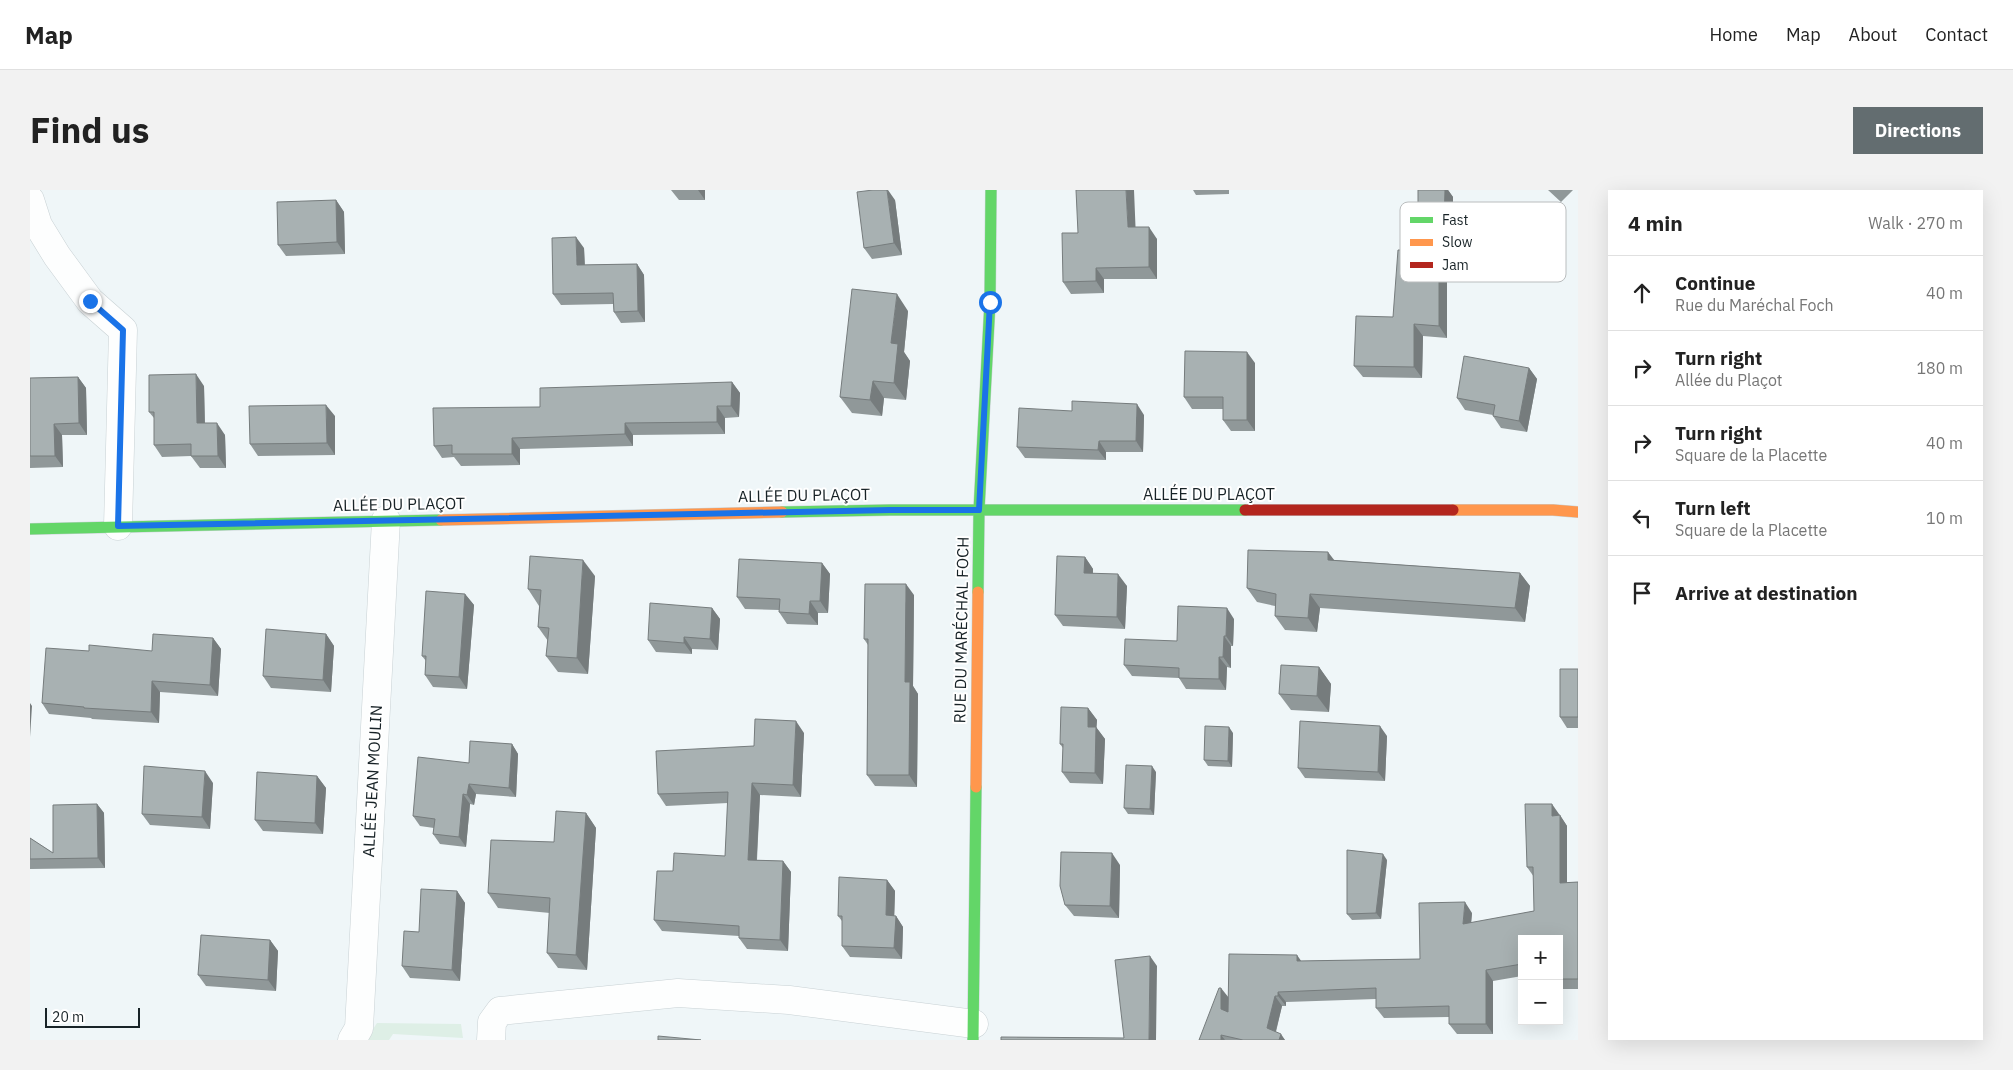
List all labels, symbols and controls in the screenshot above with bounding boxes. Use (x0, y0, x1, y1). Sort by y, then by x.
text: Map (25, 19, 73, 51)
text: Home (1710, 23, 1758, 46)
text: Map (1786, 23, 1821, 46)
text: About (1849, 23, 1897, 46)
text: Contact (1925, 23, 1988, 46)
text: Find us (30, 107, 149, 153)
button: Directions (1853, 107, 1983, 154)
legend (1400, 202, 1566, 282)
text: 4 min (1628, 209, 1683, 237)
text: Fast (1442, 211, 1468, 229)
text: Walk · 270 m (1868, 213, 1963, 233)
text: Slow (1442, 233, 1473, 251)
text: Jam (1442, 256, 1469, 274)
text: Continue (1675, 271, 1755, 295)
icon: ahead (1628, 279, 1656, 307)
text: 40 m (1926, 283, 1963, 303)
route end (79, 290, 102, 313)
route start (979, 291, 1002, 314)
text: Rue du Maréchal Foch (1675, 295, 1834, 315)
text: Turn right (1675, 346, 1762, 370)
icon: right (1628, 354, 1656, 382)
text: 180 m (1916, 358, 1963, 378)
text: Allée du Plaçot (1675, 370, 1783, 390)
text: Turn right (1675, 421, 1762, 445)
icon: right (1628, 429, 1656, 457)
text: 40 m (1926, 433, 1963, 453)
text: Square de la Placette (1675, 445, 1827, 465)
street label: ALLÉE DU PLAÇOT (738, 483, 870, 506)
street label: ALLÉE DU PLAÇOT (1143, 483, 1275, 504)
street label: ALLÉE DU PLAÇOT (333, 492, 465, 515)
text: Turn left (1675, 496, 1751, 520)
icon: left (1628, 504, 1656, 532)
text: 10 m (1926, 508, 1963, 528)
text: Square de la Placette (1675, 520, 1827, 540)
street label: RUE DU MARÉCHAL FOCH (948, 536, 973, 724)
icon: arrive (1628, 579, 1656, 607)
text: Arrive at destination (1675, 581, 1858, 605)
street label: ALLÉE JEAN MOULIN (357, 704, 386, 858)
map controls (1518, 935, 1563, 1025)
button: + (1518, 935, 1563, 980)
button: − (1518, 980, 1563, 1025)
scale bar (45, 1005, 140, 1028)
text: 20 m (52, 1008, 84, 1026)

